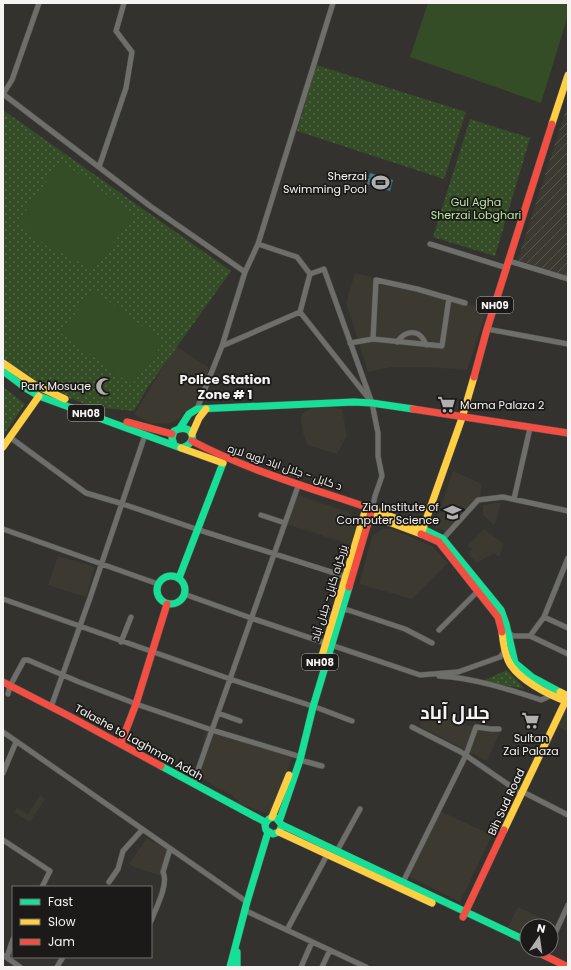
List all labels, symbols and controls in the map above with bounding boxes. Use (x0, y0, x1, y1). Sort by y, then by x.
place label: Sherzai Swimming Pool (283, 168, 367, 197)
sports icon: Sherzai Swimming Pool (370, 172, 390, 192)
park label: Gul Agha Sherzai Lobghari (431, 194, 522, 223)
road number: NH09 (477, 297, 513, 313)
district label: Police Station Zone # 1 (180, 370, 271, 404)
mosque icon: Park Mosuqe (94, 376, 114, 396)
place label: Park Mosuqe (21, 378, 91, 394)
supermarket icon: Mama Palaza 2 (437, 395, 457, 415)
place label: Mama Palaza 2 (460, 397, 544, 413)
road number: NH08 (68, 405, 104, 421)
street label: د کابل - جلال اباد لویه لاره (226, 440, 344, 494)
place label: Zia Institute of Computer Science (337, 499, 439, 528)
school or university icon: Zia Institute of Computer Science (442, 503, 462, 523)
street label: بزرگراه کابل- جلال آباد (307, 543, 351, 643)
road number: NH08 (302, 654, 338, 670)
district label: جلال آباد (420, 699, 490, 726)
street label: Talashe to Laghman Adah (72, 700, 206, 784)
supermarket icon: Sultan Zai Palaza (521, 710, 541, 730)
place label: Sultan Zai Palaza (503, 730, 559, 759)
street label: Bih Sud Road (484, 766, 528, 838)
legend (12, 886, 152, 958)
text: Fast (48, 893, 73, 910)
text: Slow (48, 913, 76, 930)
north arrow (519, 918, 559, 958)
text: N (535, 920, 547, 937)
text: Jam (48, 933, 75, 950)

